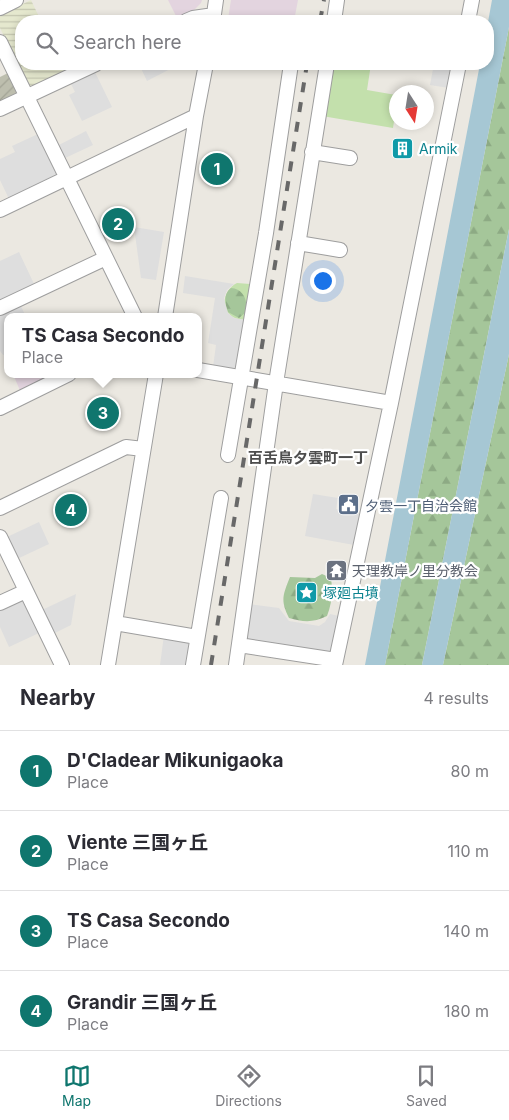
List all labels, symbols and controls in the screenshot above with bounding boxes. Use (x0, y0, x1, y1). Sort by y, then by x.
search box (15, 15, 494, 70)
icon: search (33, 29, 61, 57)
text: Search here (73, 31, 182, 54)
north arrow (389, 85, 434, 130)
building icon: Armik (391, 136, 415, 160)
place label: Armik (419, 140, 458, 157)
pin: 1 (201, 150, 233, 188)
pin: 2 (102, 205, 134, 243)
your location (310, 268, 336, 294)
popup (4, 313, 202, 378)
text: TS Casa Secondo (22, 324, 184, 347)
text: Place (22, 347, 63, 367)
pin: 3 (87, 394, 119, 432)
district label: 百舌鳥夕雲町一丁 (248, 448, 368, 467)
pin: 4 (55, 491, 87, 529)
public building icon: 夕雲一丁自治会館 (337, 493, 361, 517)
place label: 夕雲一丁自治会館 (365, 497, 477, 514)
temple icon: 天理教岸ノ里分教会 (324, 558, 348, 582)
place label: 天理教岸ノ里分教会 (352, 562, 478, 579)
place icon: 塚廻古墳 (295, 580, 319, 604)
place label: 塚廻古墳 (323, 584, 379, 601)
text: Nearby (20, 685, 95, 710)
text: 4 results (424, 688, 489, 708)
text: D'Cladear Mikunigaoka (67, 749, 284, 772)
text: 1 (33, 761, 39, 781)
text: 80 m (450, 761, 489, 781)
text: Place (67, 772, 109, 792)
text: Viente 三国ヶ丘 (67, 831, 208, 854)
text: 2 (31, 841, 41, 861)
text: 110 m (447, 841, 489, 861)
text: Place (67, 854, 109, 874)
text: TS Casa Secondo (67, 909, 230, 932)
text: 3 (31, 921, 41, 941)
text: 140 m (444, 921, 489, 941)
text: Place (67, 932, 109, 952)
text: Grandir 三国ヶ丘 (67, 991, 217, 1014)
text: 4 (31, 1001, 41, 1021)
text: 180 m (444, 1001, 489, 1021)
text: Place (67, 1014, 109, 1034)
tab: Map (62, 1062, 91, 1109)
tab: Directions (215, 1062, 282, 1109)
tab: Saved (406, 1062, 447, 1109)

